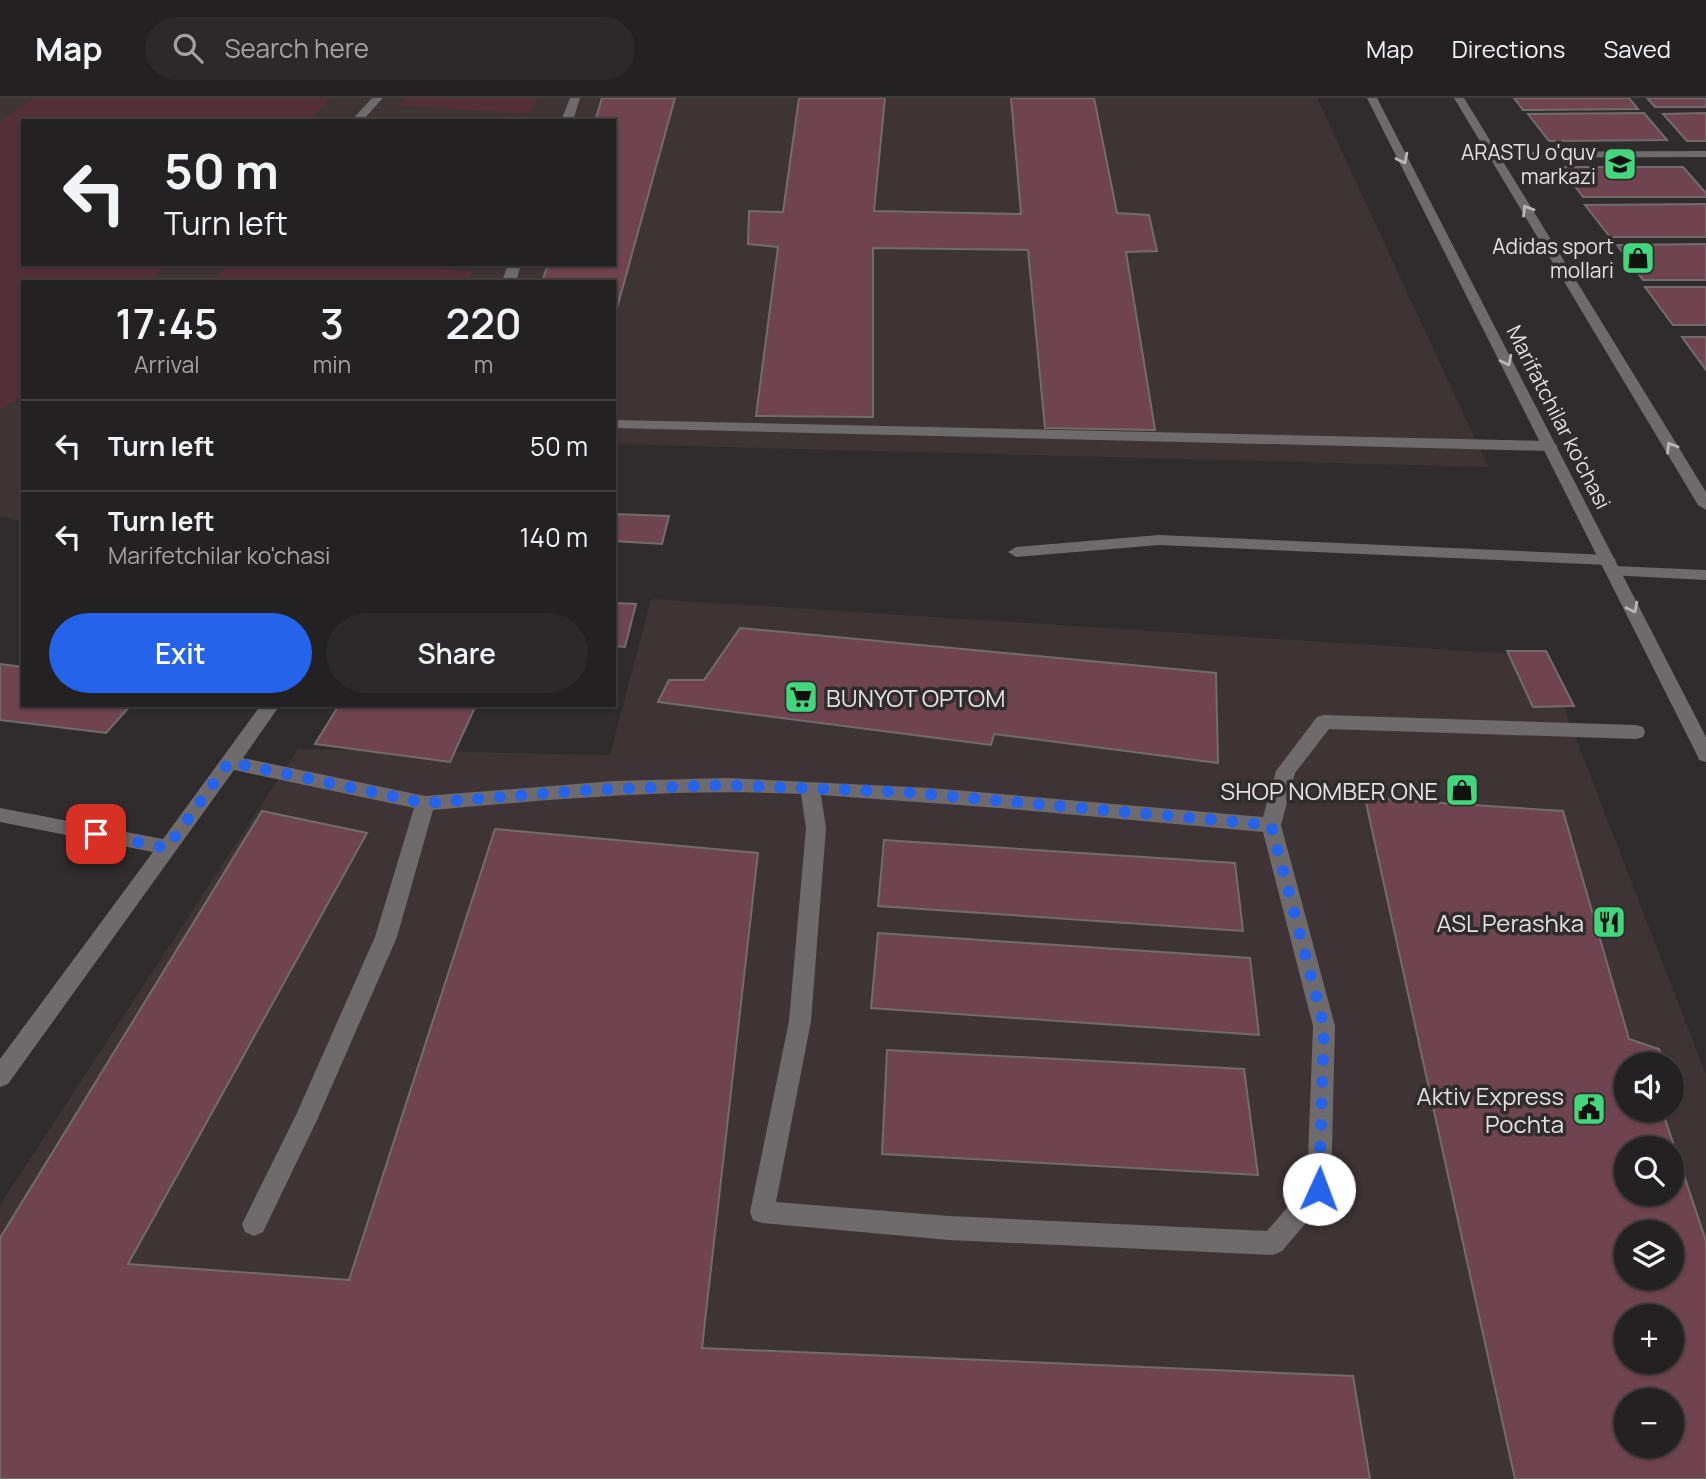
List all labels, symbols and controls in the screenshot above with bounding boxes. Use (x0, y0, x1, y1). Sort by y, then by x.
search box (145, 17, 635, 80)
text: Map (35, 26, 103, 71)
icon: search (169, 29, 207, 67)
text: Search here (225, 30, 369, 66)
text: Map (1366, 32, 1414, 65)
text: Directions (1452, 32, 1565, 65)
text: Saved (1603, 32, 1671, 65)
text: 50 m (164, 137, 279, 204)
place label: ARASTU o'quv markazi (1461, 138, 1596, 190)
school or university icon: ARASTU o'quv markazi (1601, 145, 1639, 183)
icon: left (49, 147, 140, 238)
one-way arrow (1395, 152, 1409, 164)
text: Turn left (164, 201, 288, 245)
one-way arrow (1522, 205, 1535, 218)
place label: Adidas sport mollari (1492, 232, 1614, 284)
shop icon: Adidas sport mollari (1619, 239, 1657, 277)
text: 17:45 (115, 294, 219, 352)
text: 3 (320, 294, 344, 352)
text: 220 (445, 294, 522, 352)
street label: Marifatchilar ko'chasi (1501, 320, 1617, 514)
text: Arrival (134, 348, 200, 380)
text: min (313, 348, 351, 380)
text: m (474, 348, 493, 380)
one-way arrow (1498, 354, 1512, 366)
icon: left (49, 427, 87, 465)
text: Turn left (108, 428, 215, 464)
text: 50 m (530, 428, 588, 464)
one-way arrow (1666, 441, 1679, 454)
text: Turn left (108, 503, 215, 539)
icon: left (49, 518, 87, 556)
text: 140 m (519, 519, 588, 555)
text: Marifetchilar ko'chasi (108, 539, 330, 571)
one-way arrow (1624, 600, 1638, 613)
button: Exit (49, 613, 312, 693)
button: Share (326, 613, 588, 693)
supermarket icon: BUNYOT OPTOM (782, 678, 820, 716)
place label: BUNYOT OPTOM (826, 681, 1005, 714)
shop icon: SHOP NOMBER ONE (1443, 771, 1481, 809)
place label: SHOP NOMBER ONE (1220, 774, 1438, 807)
pin (66, 804, 126, 864)
icon: arrive (77, 815, 115, 853)
restaurant icon: ASL Perashka (1590, 903, 1628, 941)
place label: ASL Perashka (1437, 906, 1584, 939)
map controls (1614, 1052, 1684, 1458)
button: sound (1614, 1052, 1684, 1122)
place label: Aktiv Express Pochta (1417, 1079, 1564, 1140)
public building icon: Aktiv Express Pochta (1570, 1090, 1608, 1128)
button: search (1614, 1136, 1684, 1206)
position arrow (1282, 1152, 1356, 1226)
button: layers (1614, 1220, 1684, 1290)
button: + (1614, 1304, 1684, 1374)
button: − (1614, 1388, 1684, 1458)

